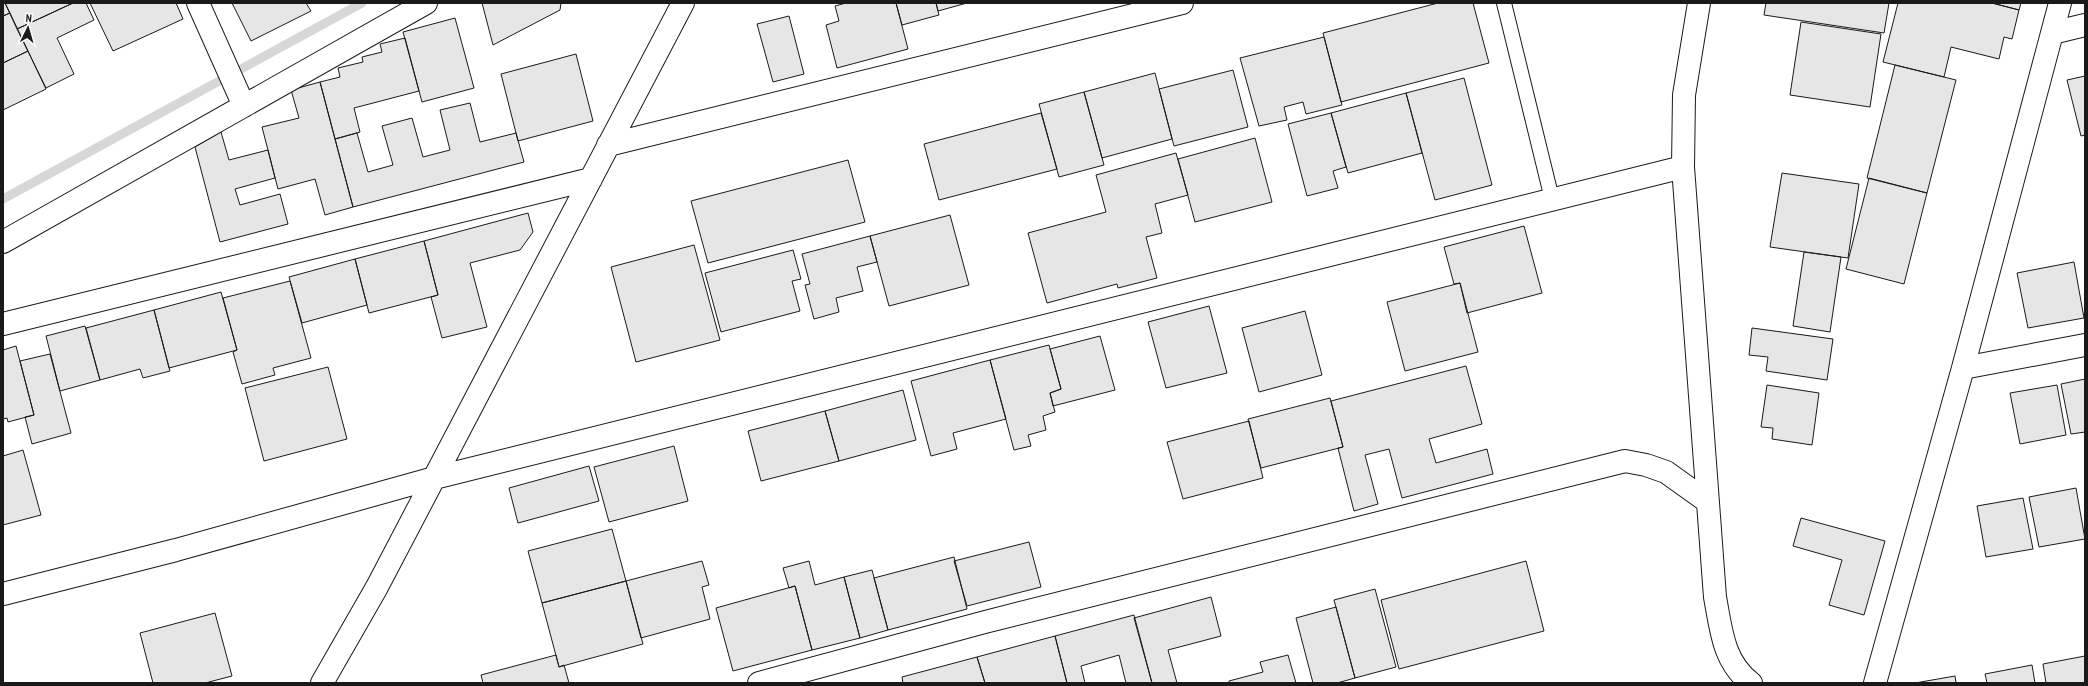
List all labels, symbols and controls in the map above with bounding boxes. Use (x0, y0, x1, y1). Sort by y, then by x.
north arrow (8, 8, 48, 48)
text: N (25, 11, 32, 25)

